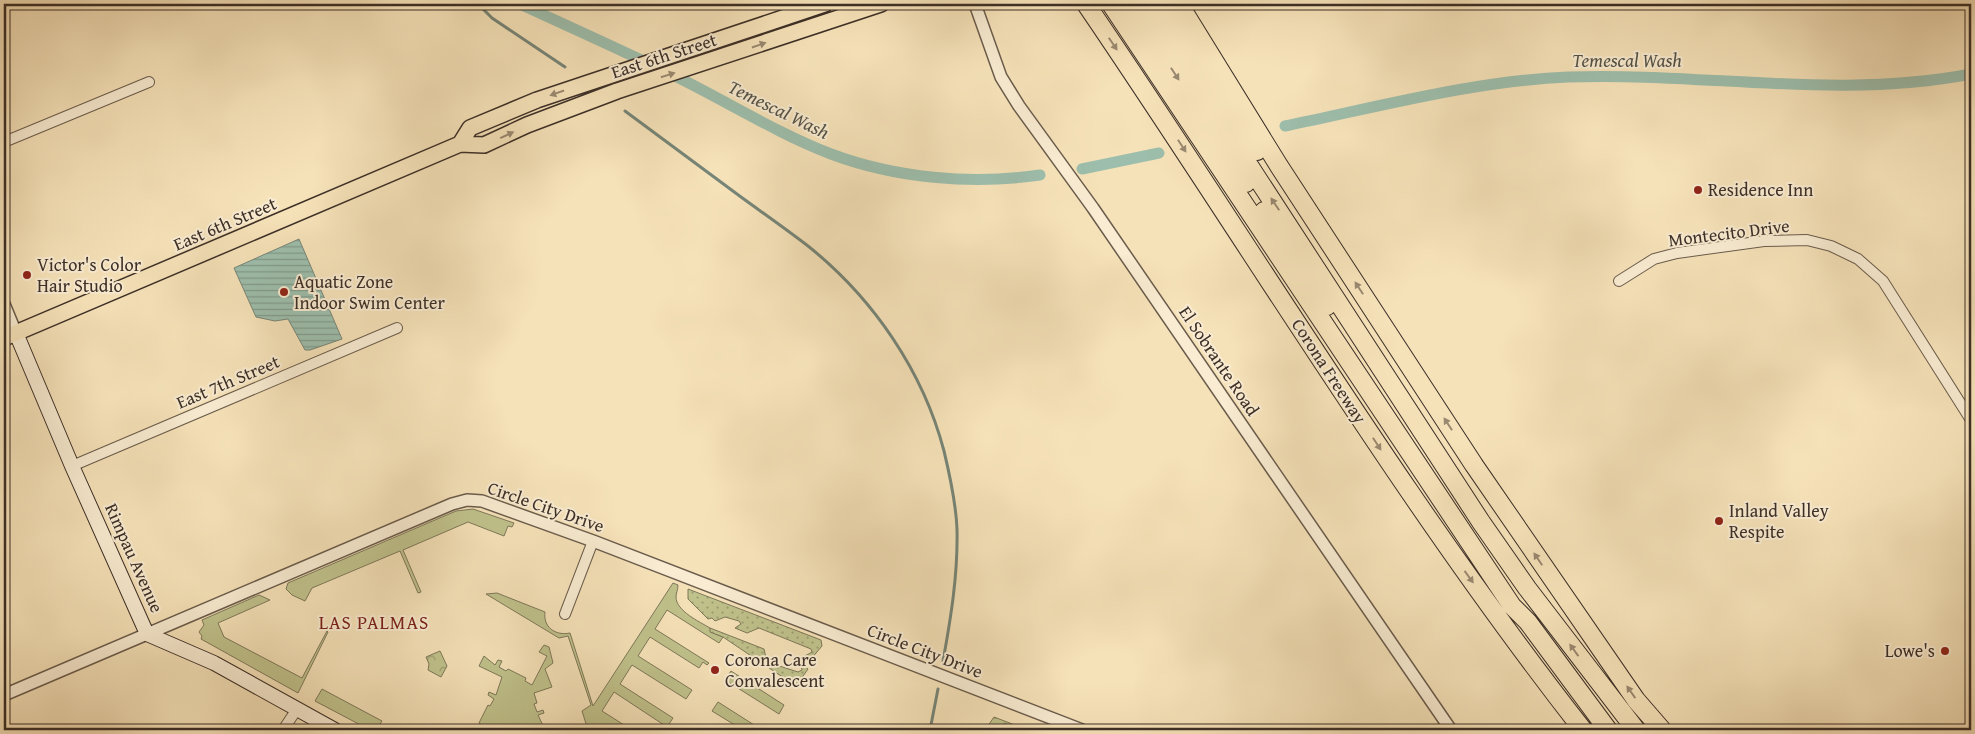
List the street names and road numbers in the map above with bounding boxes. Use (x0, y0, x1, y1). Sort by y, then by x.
street label: East 6th Street (607, 26, 721, 85)
street label: East 6th Street (169, 189, 281, 257)
street label: Montecito Drive (1667, 212, 1791, 253)
street label: El Sobrante Road (1173, 300, 1267, 422)
street label: Corona Freeway (1285, 313, 1374, 429)
street label: East 7th Street (172, 347, 284, 415)
street label: Circle City Drive (484, 474, 608, 539)
street label: Rimpau Avenue (98, 499, 171, 617)
street label: Circle City Drive (864, 616, 987, 685)

